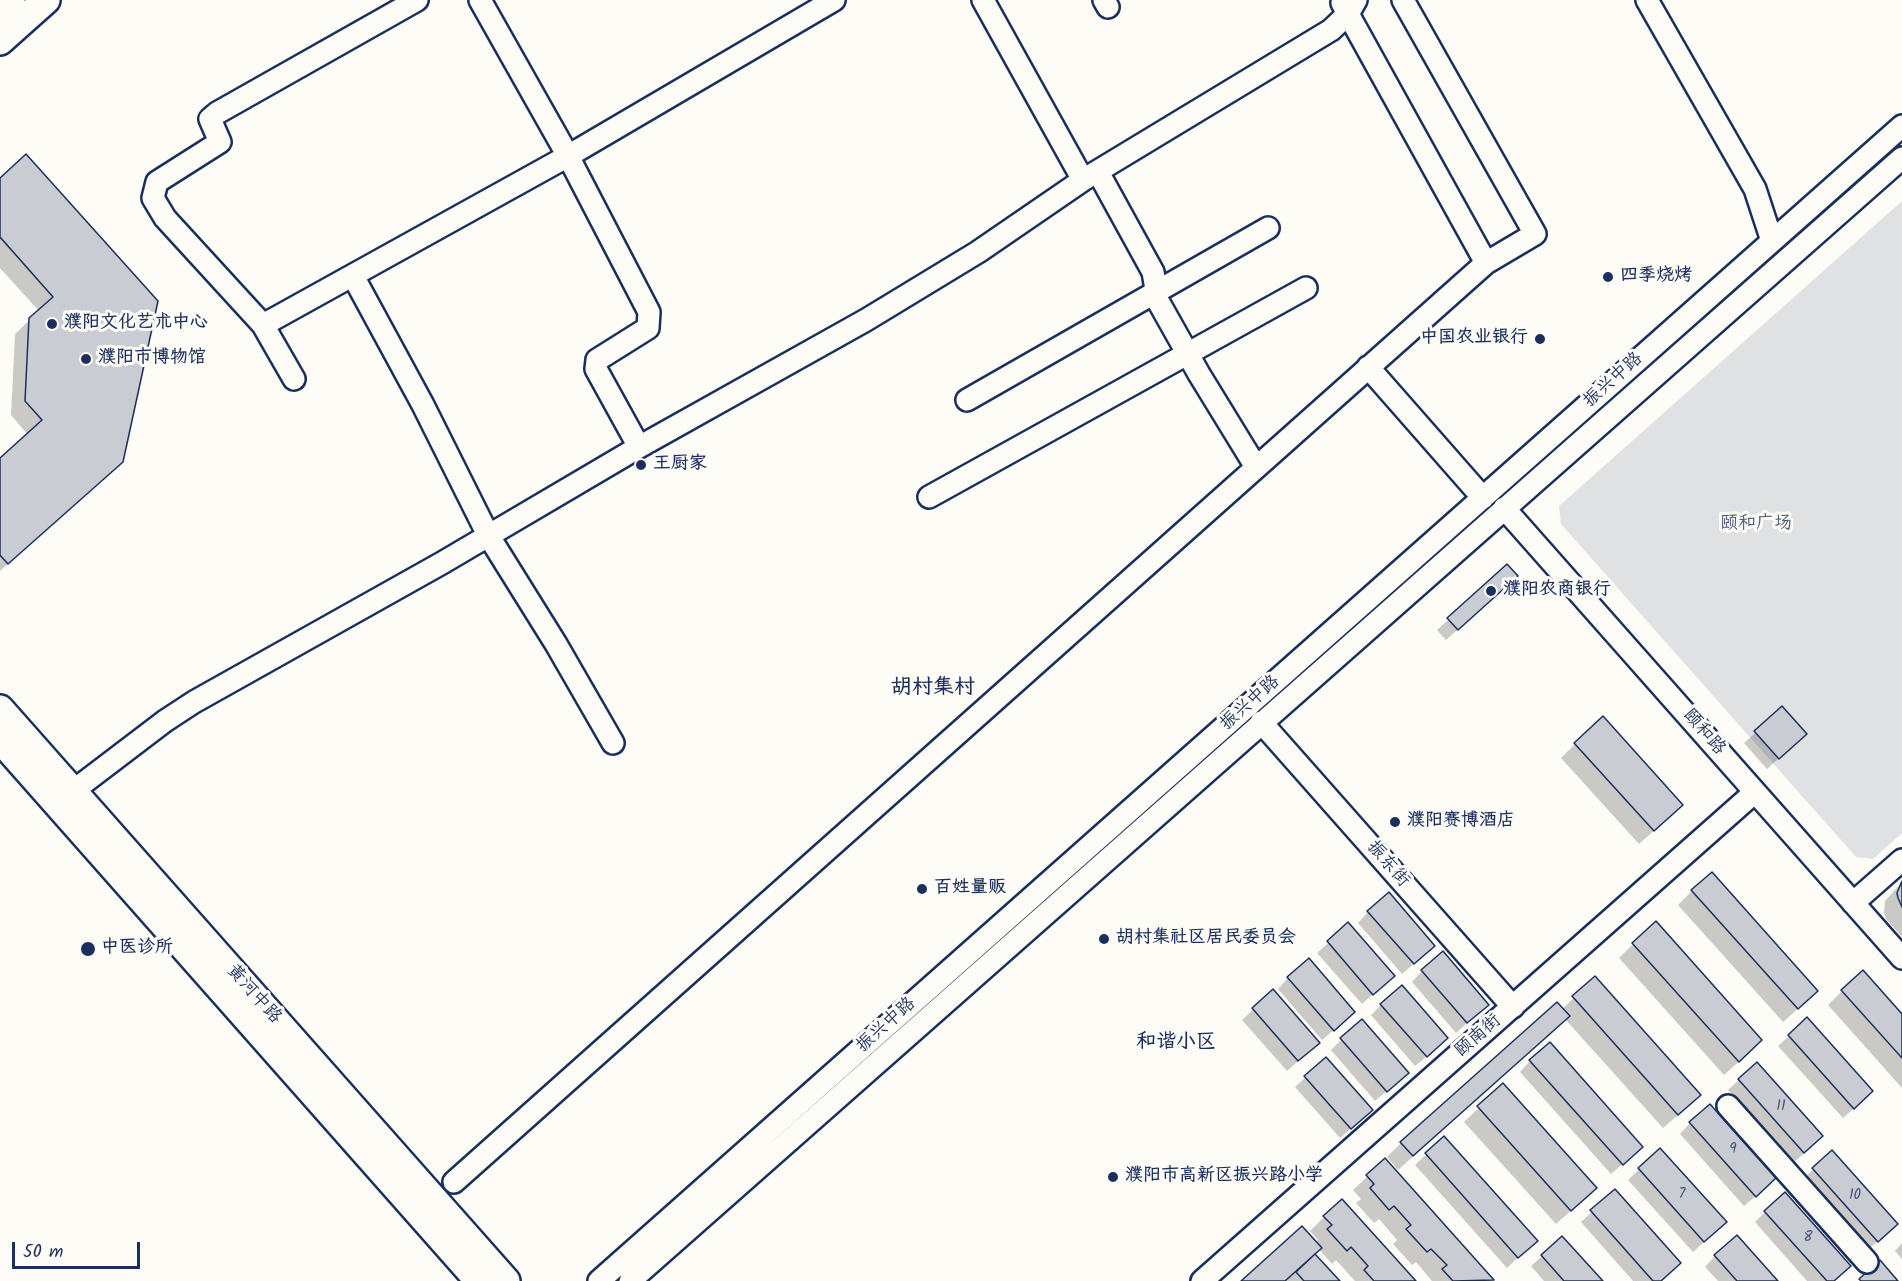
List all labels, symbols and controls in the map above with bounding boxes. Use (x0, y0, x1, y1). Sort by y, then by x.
place label: 四季烧烤 (1620, 266, 1692, 288)
marker: 四季烧烤 (1601, 270, 1615, 284)
place label: 濮阳文化艺术中心 (64, 313, 208, 335)
marker: 濮阳文化艺术中心 (45, 317, 59, 331)
place label: 中国农业银行 (1420, 328, 1528, 350)
marker: 中国农业银行 (1533, 332, 1547, 346)
place label: 濮阳市博物馆 (98, 348, 206, 370)
street label: 振兴中路 (1580, 349, 1648, 413)
marker: 濮阳市博物馆 (79, 352, 93, 366)
place label: 王厨家 (653, 454, 707, 476)
marker: 王厨家 (634, 458, 648, 472)
park label: 颐和广场 (1720, 514, 1792, 536)
place label: 濮阳农商银行 (1503, 580, 1611, 602)
marker: 濮阳农商银行 (1484, 584, 1498, 598)
street label: 振兴中路 (1217, 672, 1285, 736)
district label: 胡村集村 (891, 676, 975, 702)
street label: 颐和路 (1677, 706, 1729, 760)
place label: 濮阳赛博酒店 (1407, 811, 1515, 833)
marker: 濮阳赛博酒店 (1388, 815, 1402, 829)
street label: 振东街 (1361, 838, 1413, 892)
place label: 百姓量贩 (934, 878, 1006, 900)
marker: 百姓量贩 (915, 882, 929, 896)
place label: 胡村集社区居民委员会 (1116, 928, 1296, 950)
marker: 胡村集社区居民委员会 (1097, 932, 1111, 946)
place label: 中医诊所 (101, 938, 173, 960)
marker: 中医诊所 (79, 940, 97, 958)
street label: 黄河中路 (221, 961, 285, 1029)
street label: 振兴中路 (853, 994, 921, 1058)
street label: 颐南街 (1452, 1011, 1506, 1063)
district label: 和谐小区 (1136, 1032, 1216, 1056)
house number: 11 (1776, 1098, 1786, 1116)
house number: 9 (1729, 1141, 1737, 1159)
place label: 濮阳市高新区振兴路小学 (1125, 1166, 1323, 1188)
marker: 濮阳市高新区振兴路小学 (1106, 1170, 1120, 1184)
house number: 7 (1679, 1186, 1685, 1204)
house number: 10 (1849, 1187, 1861, 1205)
house number: 8 (1803, 1229, 1813, 1247)
scale bar (15, 1230, 142, 1268)
text: 50 m (23, 1238, 63, 1267)

